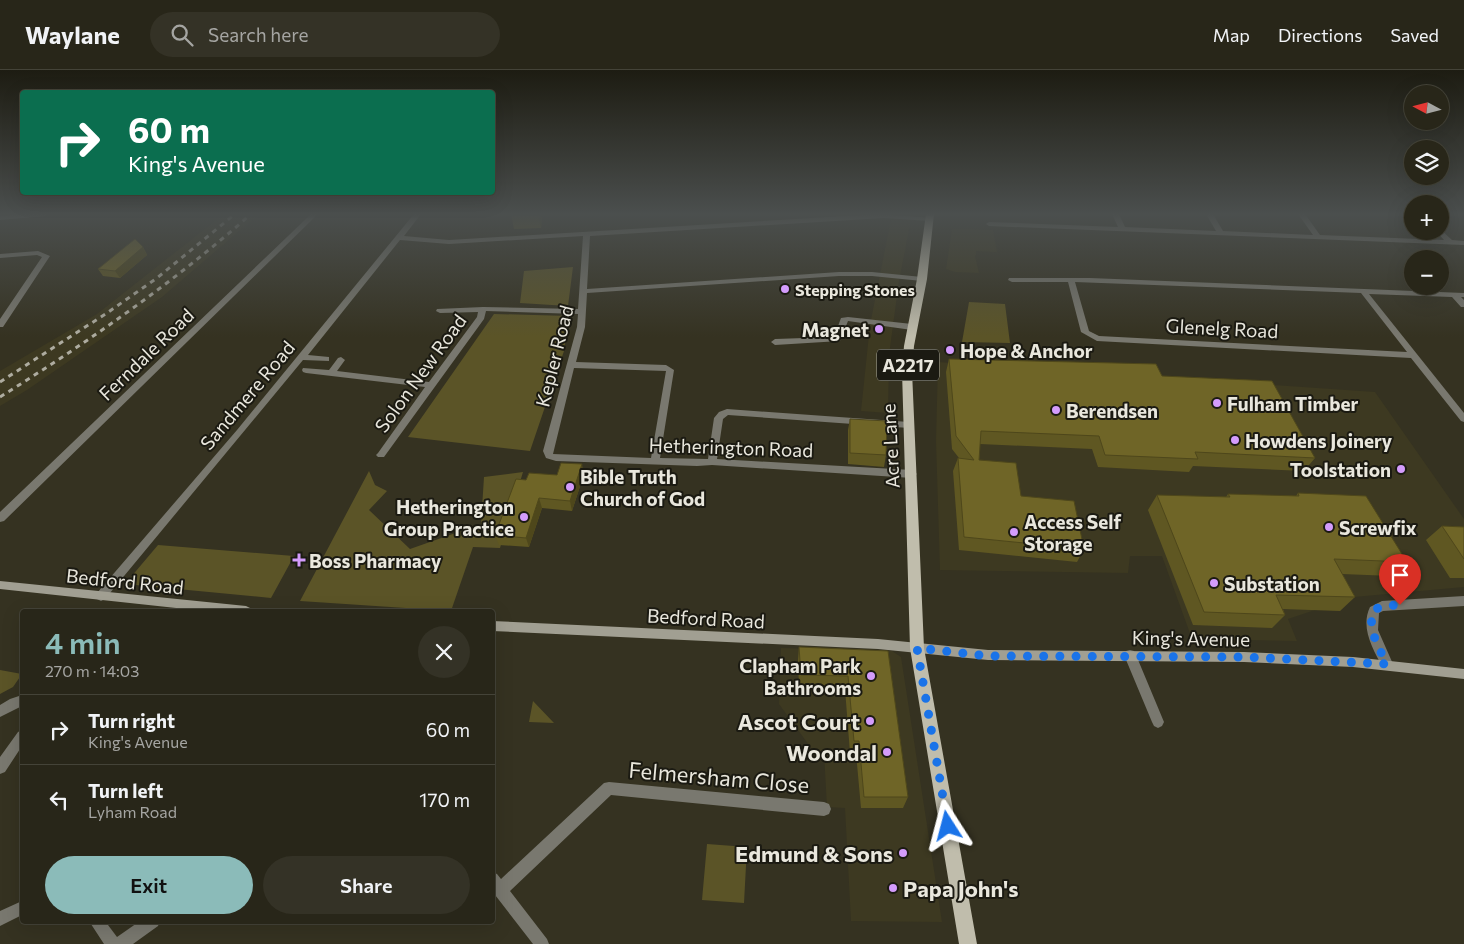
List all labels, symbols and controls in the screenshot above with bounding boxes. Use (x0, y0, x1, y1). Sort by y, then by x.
search box (150, 12, 500, 57)
text: Waylane (25, 20, 120, 49)
icon: search (168, 21, 196, 49)
text: Search here (208, 23, 308, 46)
text: Map (1213, 24, 1250, 46)
text: Directions (1278, 24, 1362, 46)
text: Saved (1390, 24, 1439, 46)
north arrow (1404, 85, 1449, 130)
map controls (1404, 85, 1449, 295)
text: 60 m (128, 107, 210, 150)
icon: right (45, 110, 110, 175)
button: layers (1404, 140, 1449, 185)
text: King's Avenue (128, 150, 265, 177)
button: + (1404, 195, 1449, 240)
button: − (1404, 250, 1449, 295)
place label: Stepping Stones (795, 280, 915, 299)
marker: Stepping Stones (779, 283, 791, 295)
street label: Ferndale Road (94, 303, 198, 405)
street label: Kepler Road (530, 303, 578, 409)
street label: Solon New Road (369, 309, 471, 437)
street label: Glenelg Road (1165, 314, 1279, 342)
place label: Magnet (801, 318, 869, 341)
marker: Magnet (873, 323, 885, 335)
street label: Sandmere Road (195, 336, 299, 454)
place label: Hope & Anchor (960, 339, 1093, 362)
marker: Hope & Anchor (944, 344, 956, 356)
road number: A2217 (877, 350, 939, 380)
place label: Fulham Timber (1227, 392, 1358, 415)
marker: Fulham Timber (1211, 397, 1223, 409)
place label: Berendsen (1066, 399, 1158, 422)
street label: Acre Lane (876, 403, 904, 489)
marker: Berendsen (1050, 404, 1062, 416)
place label: Howdens Joinery (1245, 429, 1393, 452)
street label: Hetherington Road (648, 433, 814, 461)
marker: Howdens Joinery (1229, 434, 1241, 446)
place label: Toolstation (1290, 458, 1391, 481)
marker: Toolstation (1395, 463, 1407, 475)
place label: Bible Truth Church of God (580, 465, 705, 510)
marker: Bible Truth Church of God (564, 481, 576, 493)
place label: Hetherington Group Practice (384, 495, 514, 540)
place label: Access Self Storage (1024, 510, 1121, 555)
marker: Hetherington Group Practice (518, 511, 530, 523)
place label: Screwfix (1339, 516, 1417, 539)
marker: Screwfix (1323, 521, 1335, 533)
marker: Access Self Storage (1008, 526, 1020, 538)
place label: Boss Pharmacy (309, 549, 442, 572)
marker: Boss Pharmacy (293, 554, 305, 566)
pin (1379, 554, 1421, 605)
icon: arrive (1386, 561, 1414, 589)
street label: Bedford Road (65, 563, 185, 599)
place label: Substation (1224, 572, 1320, 595)
marker: Substation (1208, 577, 1220, 589)
street label: Bedford Road (647, 603, 765, 633)
text: 4 min (45, 623, 121, 660)
street label: King's Avenue (1132, 625, 1250, 651)
button: close (418, 626, 470, 678)
place label: Clapham Park Bathrooms (739, 654, 861, 699)
text: 270 m · 14:03 (45, 661, 139, 680)
marker: Clapham Park Bathrooms (865, 670, 877, 682)
place label: Ascot Court (738, 708, 860, 735)
text: Turn right (88, 709, 175, 732)
marker: Ascot Court (864, 715, 876, 727)
icon: right (45, 716, 73, 744)
text: 60 m (426, 718, 470, 741)
text: King's Avenue (88, 732, 188, 751)
place label: Woondal (786, 739, 877, 766)
marker: Woondal (881, 746, 893, 758)
street label: Felmersham Close (628, 756, 810, 798)
text: Turn left (88, 779, 163, 802)
icon: left (45, 786, 73, 814)
text: 170 m (419, 788, 470, 811)
position arrow (921, 799, 973, 851)
text: Lyham Road (88, 802, 177, 821)
place label: Edmund & Sons (735, 840, 893, 867)
marker: Edmund & Sons (897, 847, 909, 859)
button: Exit (45, 856, 253, 914)
button: Share (263, 856, 470, 914)
place label: Papa John's (903, 875, 1019, 902)
marker: Papa John's (887, 882, 899, 894)

